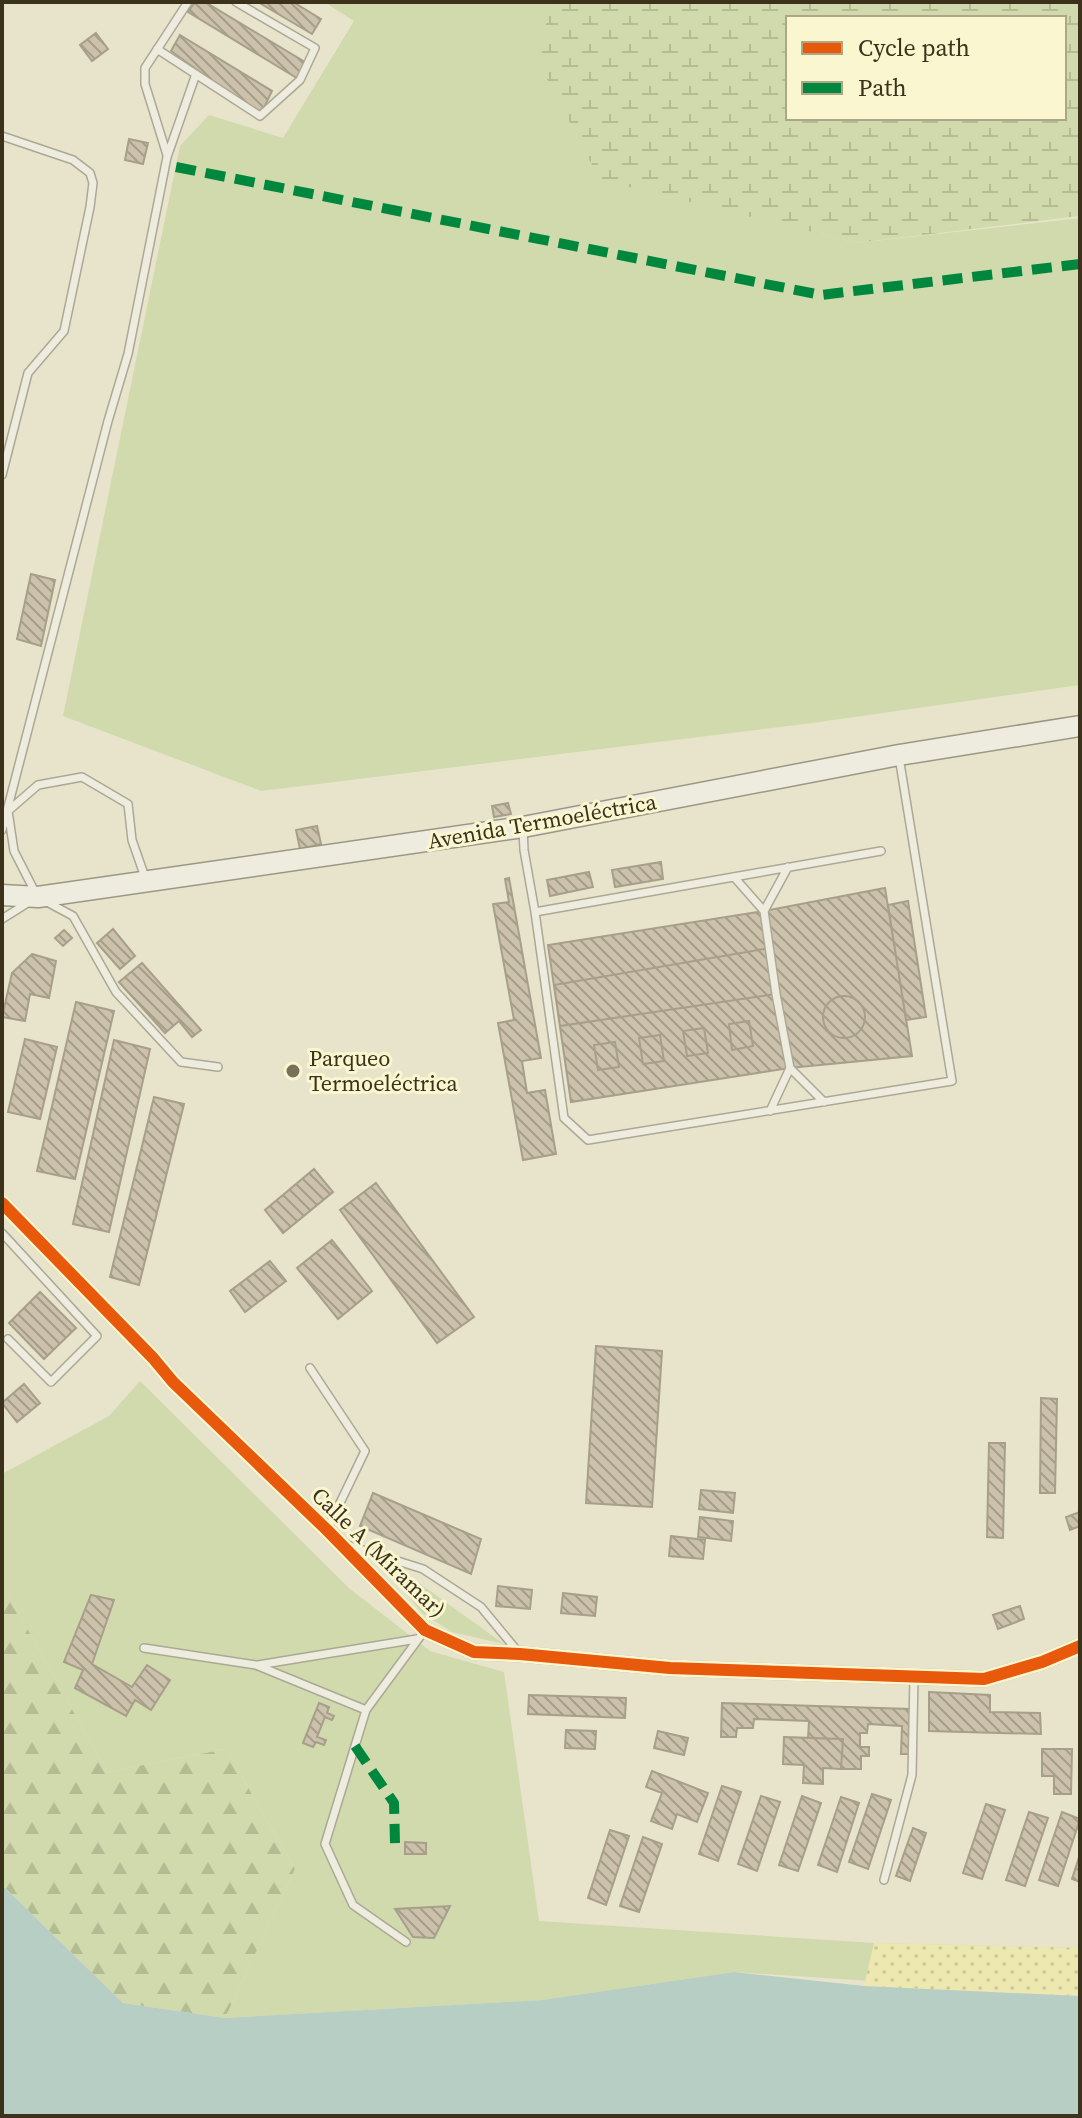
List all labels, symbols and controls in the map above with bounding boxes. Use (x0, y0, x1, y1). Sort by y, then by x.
legend (786, 16, 1066, 120)
text: Cycle path (858, 31, 970, 64)
text: Path (858, 71, 907, 104)
street label: Avenida Termoeléctrica (425, 786, 660, 856)
place label: Parqueo Termoeléctrica (309, 1043, 458, 1098)
marker: Parqueo Termoeléctrica (284, 1062, 302, 1080)
street label: Calle A (Miramar) (305, 1480, 453, 1624)

